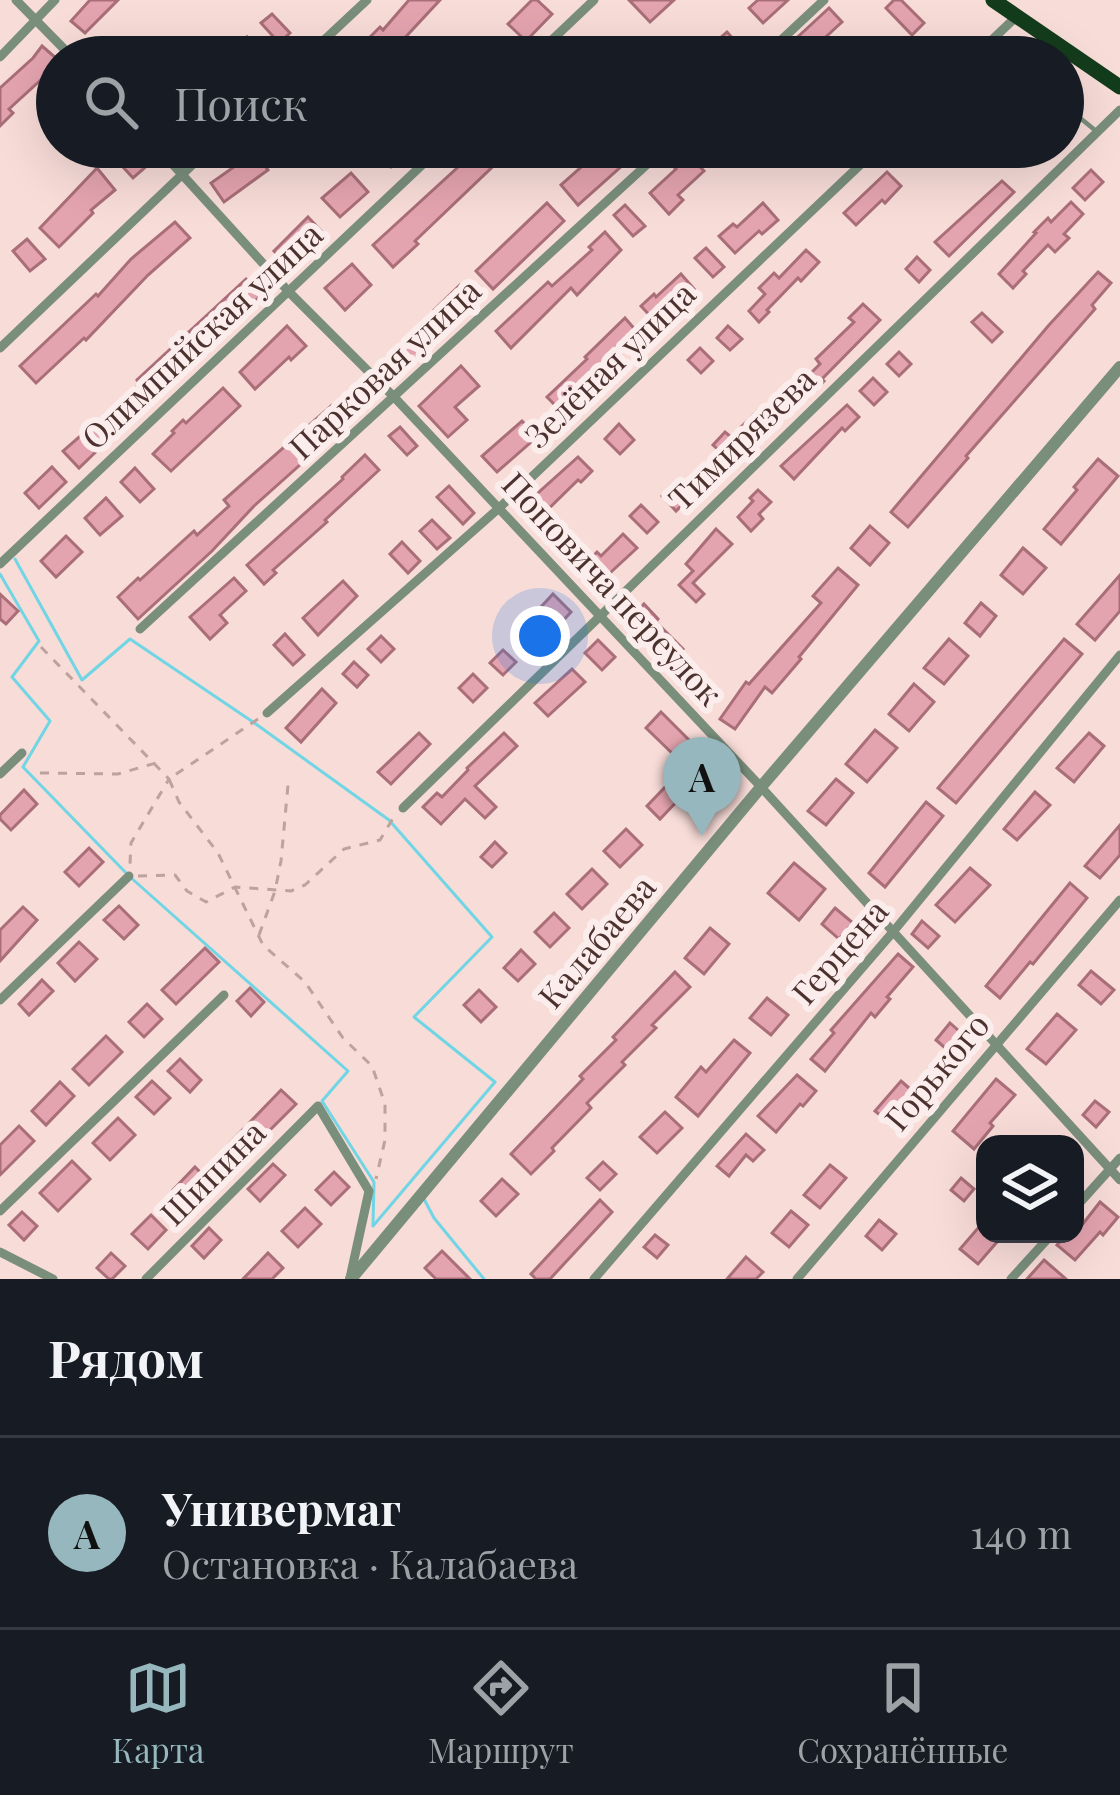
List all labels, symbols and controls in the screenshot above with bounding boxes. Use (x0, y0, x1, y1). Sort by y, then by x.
search box (36, 36, 1084, 168)
icon: search (78, 69, 144, 135)
text: Поиск (174, 72, 308, 132)
street label: Олимпийская улица (71, 211, 331, 458)
street label: Парковая улица (279, 267, 489, 468)
street label: Зелёная улица (514, 271, 704, 456)
street label: Тимирязева (658, 356, 824, 519)
street label: Поповича переулок (494, 462, 733, 714)
your location (510, 606, 570, 666)
pin: A (663, 737, 741, 836)
street label: Калабаева (527, 865, 664, 1016)
street label: Герцена (781, 889, 897, 1012)
street label: Горького (874, 1003, 997, 1139)
street label: Шипина (150, 1109, 274, 1234)
map controls (976, 1135, 1084, 1243)
button: layers (976, 1135, 1084, 1243)
text: Рядом (48, 1323, 204, 1391)
text: Универмаг (162, 1477, 401, 1537)
text: A (74, 1507, 100, 1559)
text: 140 m (971, 1507, 1072, 1559)
text: Остановка · Калабаева (162, 1537, 578, 1589)
tab: Карта (112, 1655, 204, 1771)
tab: Маршрут (428, 1655, 574, 1771)
tab: Сохранённые (797, 1655, 1008, 1771)

